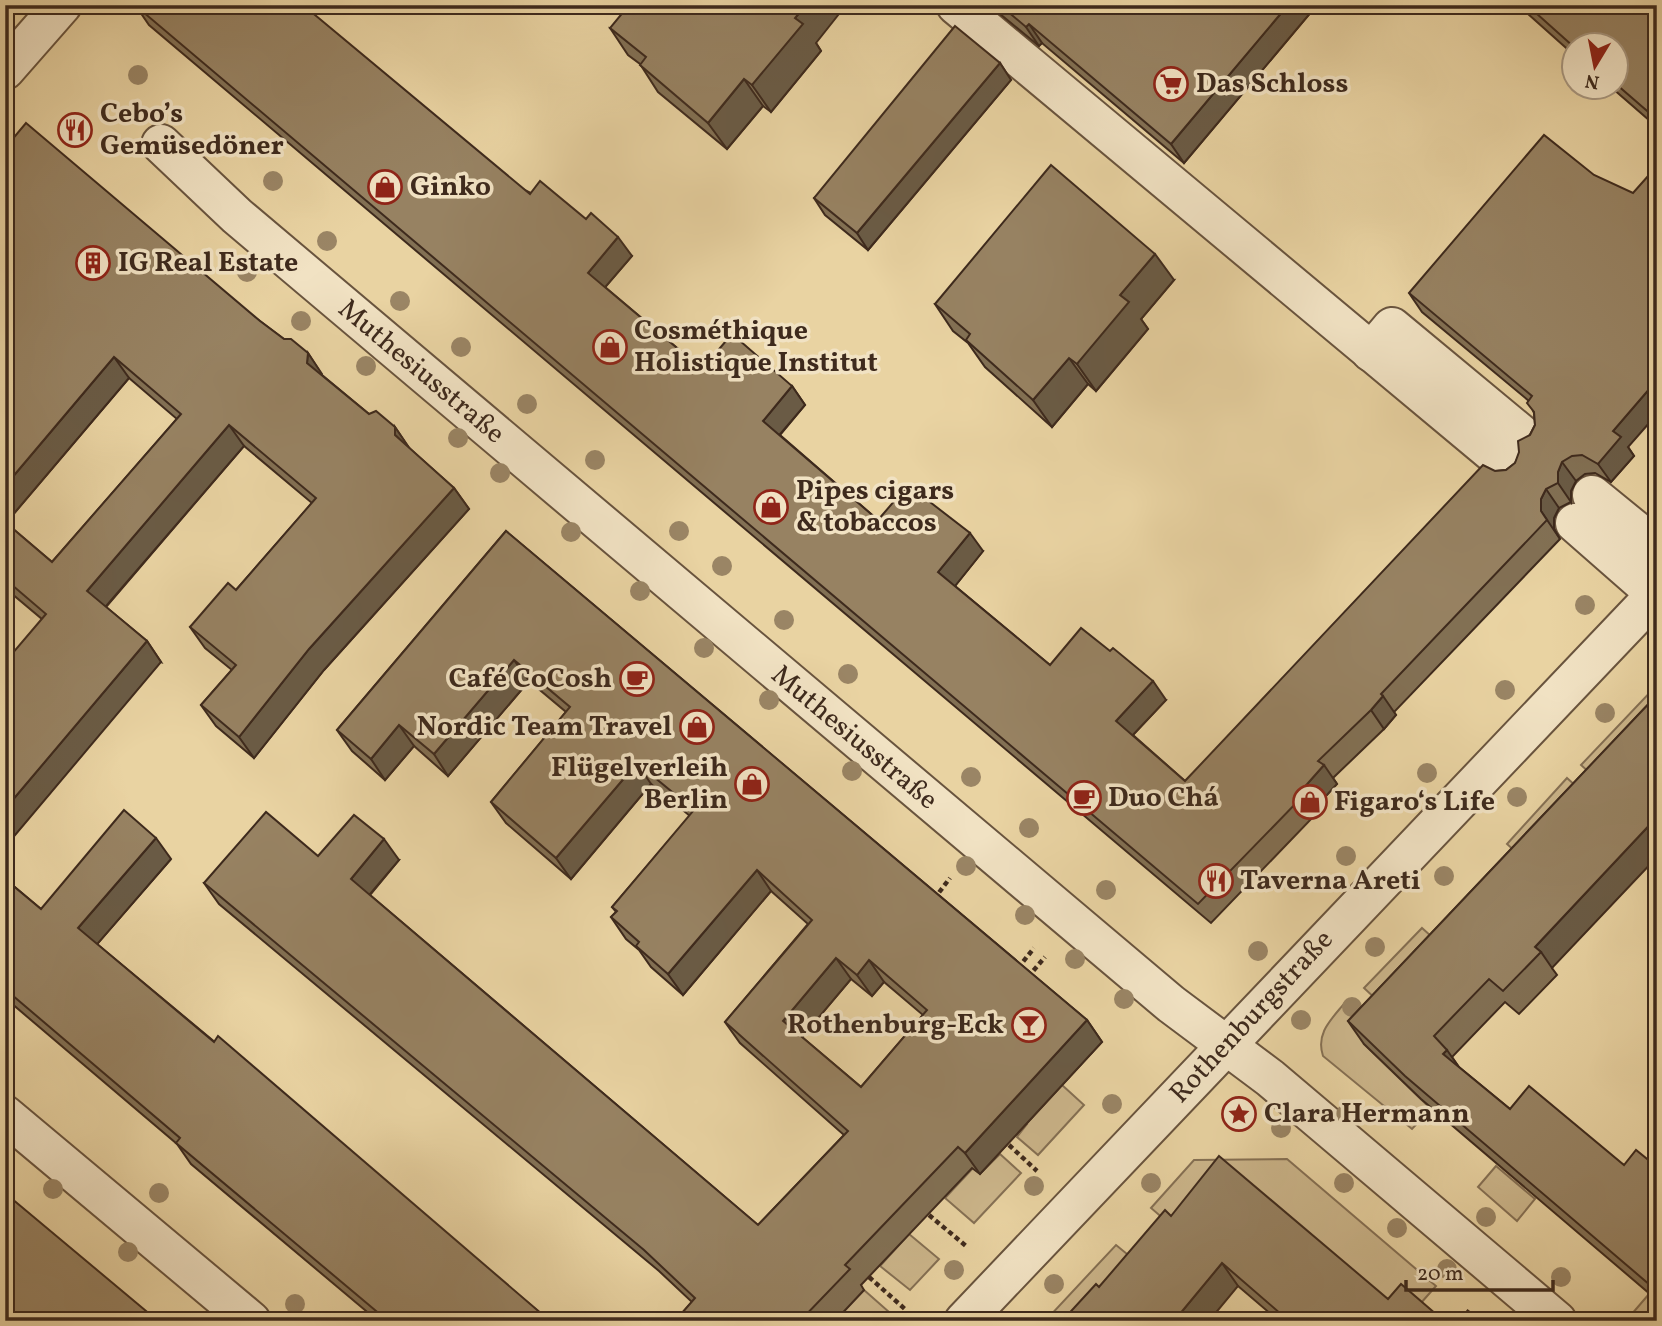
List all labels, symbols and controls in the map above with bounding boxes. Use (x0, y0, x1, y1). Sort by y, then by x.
north arrow (1560, 32, 1630, 102)
supermarket icon: Das Schloss (1152, 65, 1190, 103)
place label: Das Schloss (1196, 65, 1348, 104)
text: N (1583, 67, 1601, 95)
place label: Cebo’s Gemüsedöner (100, 95, 284, 166)
restaurant icon: Cebo’s Gemüsedöner (56, 111, 94, 149)
shop icon: Ginko (366, 168, 404, 206)
place label: Ginko (410, 168, 491, 207)
building icon: IG Real Estate (74, 244, 112, 282)
place label: IG Real Estate (118, 244, 298, 283)
street label: Muthesiusstraße (329, 291, 513, 453)
place label: Cosméthique Holistique Institut (634, 312, 878, 383)
shop icon: Cosméthique Holistique Institut (591, 328, 629, 366)
place label: Pipes cigars & tobaccos (796, 472, 954, 543)
shop icon: Pipes cigars & tobaccos (752, 488, 790, 526)
street label: Muthesiusstraße (762, 657, 946, 819)
place label: Café CoCosh (449, 660, 612, 699)
cafe icon: Café CoCosh (618, 660, 656, 698)
place label: Nordic Team Travel (417, 708, 672, 747)
shop icon: Nordic Team Travel (678, 708, 716, 746)
place label: Flügelverleih Berlin (551, 749, 728, 820)
shop icon: Flügelverleih Berlin (733, 765, 771, 803)
cafe icon: Duo Chá (1065, 779, 1103, 817)
place label: Duo Chá (1108, 779, 1219, 818)
shop icon: Figaro‘s Life (1291, 783, 1329, 821)
place label: Figaro‘s Life (1334, 783, 1495, 822)
restaurant icon: Taverna Areti (1197, 862, 1235, 900)
place label: Taverna Areti (1240, 862, 1421, 901)
street label: Rothenburgstraße (1161, 922, 1343, 1112)
place label: Rothenburg-Eck (787, 1006, 1004, 1045)
bar icon: Rothenburg-Eck (1010, 1006, 1048, 1044)
place icon: Clara Hermann (1220, 1095, 1258, 1133)
place label: Clara Hermann (1264, 1095, 1470, 1134)
scale bar (1406, 1249, 1554, 1293)
text: 20 m (1417, 1260, 1463, 1289)

